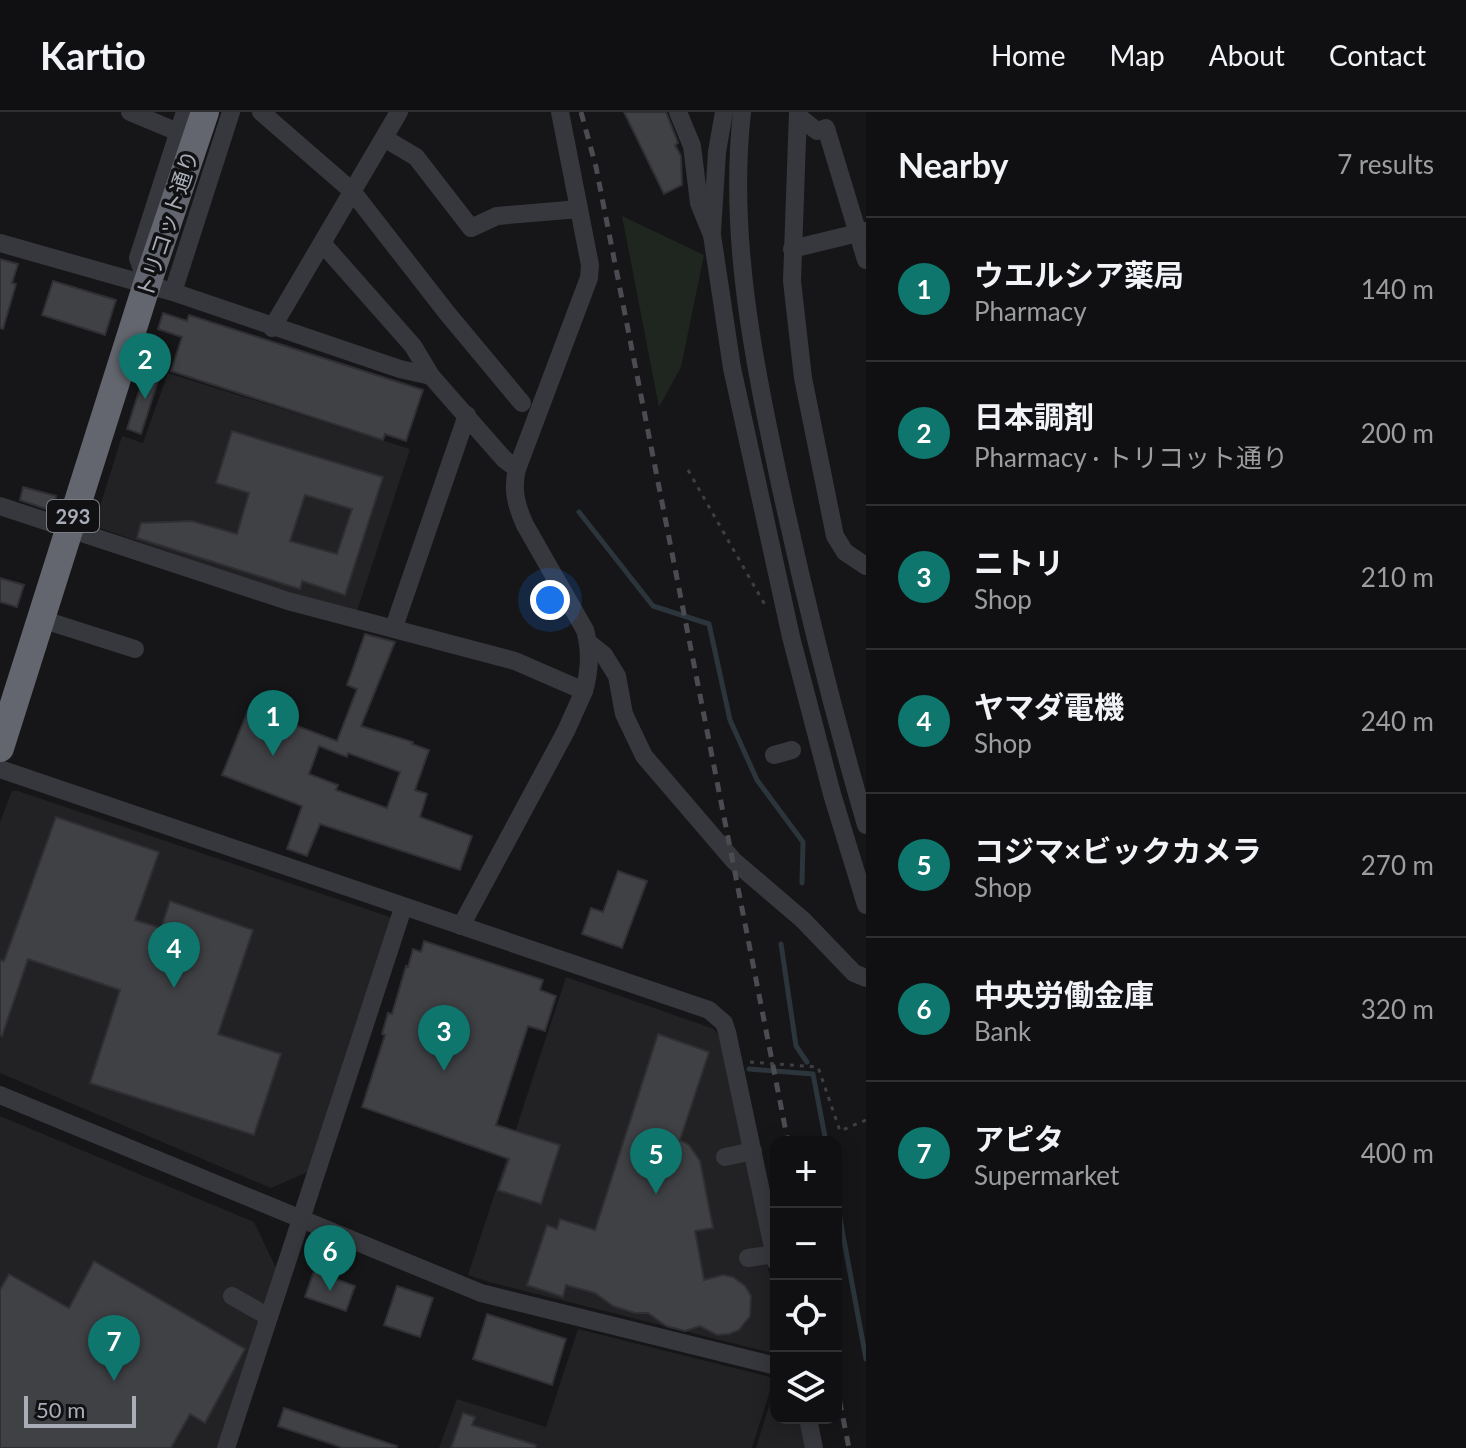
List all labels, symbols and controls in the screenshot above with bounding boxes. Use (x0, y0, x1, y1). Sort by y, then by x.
text: Kartio (40, 32, 146, 78)
text: Home (991, 38, 1066, 72)
text: Map (1110, 38, 1165, 72)
text: About (1209, 38, 1285, 72)
text: Contact (1329, 38, 1426, 72)
text: Nearby (898, 144, 1009, 185)
street label: トリコット通り (130, 147, 204, 301)
text: 7 results (1337, 148, 1434, 180)
text: ウエルシア薬局 (974, 256, 1184, 292)
text: 1 (916, 273, 932, 305)
text: 140 m (1361, 273, 1434, 305)
text: Pharmacy (974, 295, 1087, 327)
pin: 2 (119, 333, 171, 399)
text: 日本調剤 (974, 398, 1094, 434)
text: 2 (916, 417, 932, 449)
text: 200 m (1361, 417, 1434, 449)
text: Pharmacy · トリコット通り (974, 441, 1288, 473)
road number: 293 (47, 500, 99, 532)
text: ニトリ (974, 544, 1064, 580)
text: 3 (916, 561, 932, 593)
text: 210 m (1361, 561, 1434, 593)
your location (530, 580, 570, 620)
text: Shop (974, 583, 1032, 615)
text: ヤマダ電機 (974, 688, 1124, 724)
pin: 1 (247, 690, 299, 756)
text: 4 (916, 705, 932, 737)
text: 240 m (1361, 705, 1434, 737)
text: Shop (974, 727, 1032, 759)
text: コジマ×ビックカメラ (974, 832, 1261, 868)
text: 5 (916, 849, 932, 881)
text: 270 m (1361, 849, 1434, 881)
text: Shop (974, 871, 1032, 903)
pin: 4 (148, 922, 200, 988)
text: 中央労働金庫 (974, 976, 1154, 1012)
text: 6 (916, 993, 932, 1025)
text: 320 m (1361, 993, 1434, 1025)
pin: 3 (418, 1005, 470, 1071)
text: Bank (974, 1015, 1031, 1047)
text: アピタ (974, 1120, 1064, 1156)
pin: 5 (630, 1128, 682, 1194)
map controls (770, 1136, 842, 1424)
button: + (770, 1136, 842, 1208)
text: 7 (916, 1137, 932, 1169)
text: 400 m (1361, 1137, 1434, 1169)
text: Supermarket (974, 1159, 1119, 1191)
button: − (770, 1208, 842, 1280)
pin: 6 (304, 1225, 356, 1291)
button: locate (770, 1280, 842, 1352)
pin: 7 (88, 1315, 140, 1381)
button: layers (770, 1352, 842, 1424)
scale bar (24, 1392, 136, 1428)
text: 50 m (36, 1396, 85, 1423)

